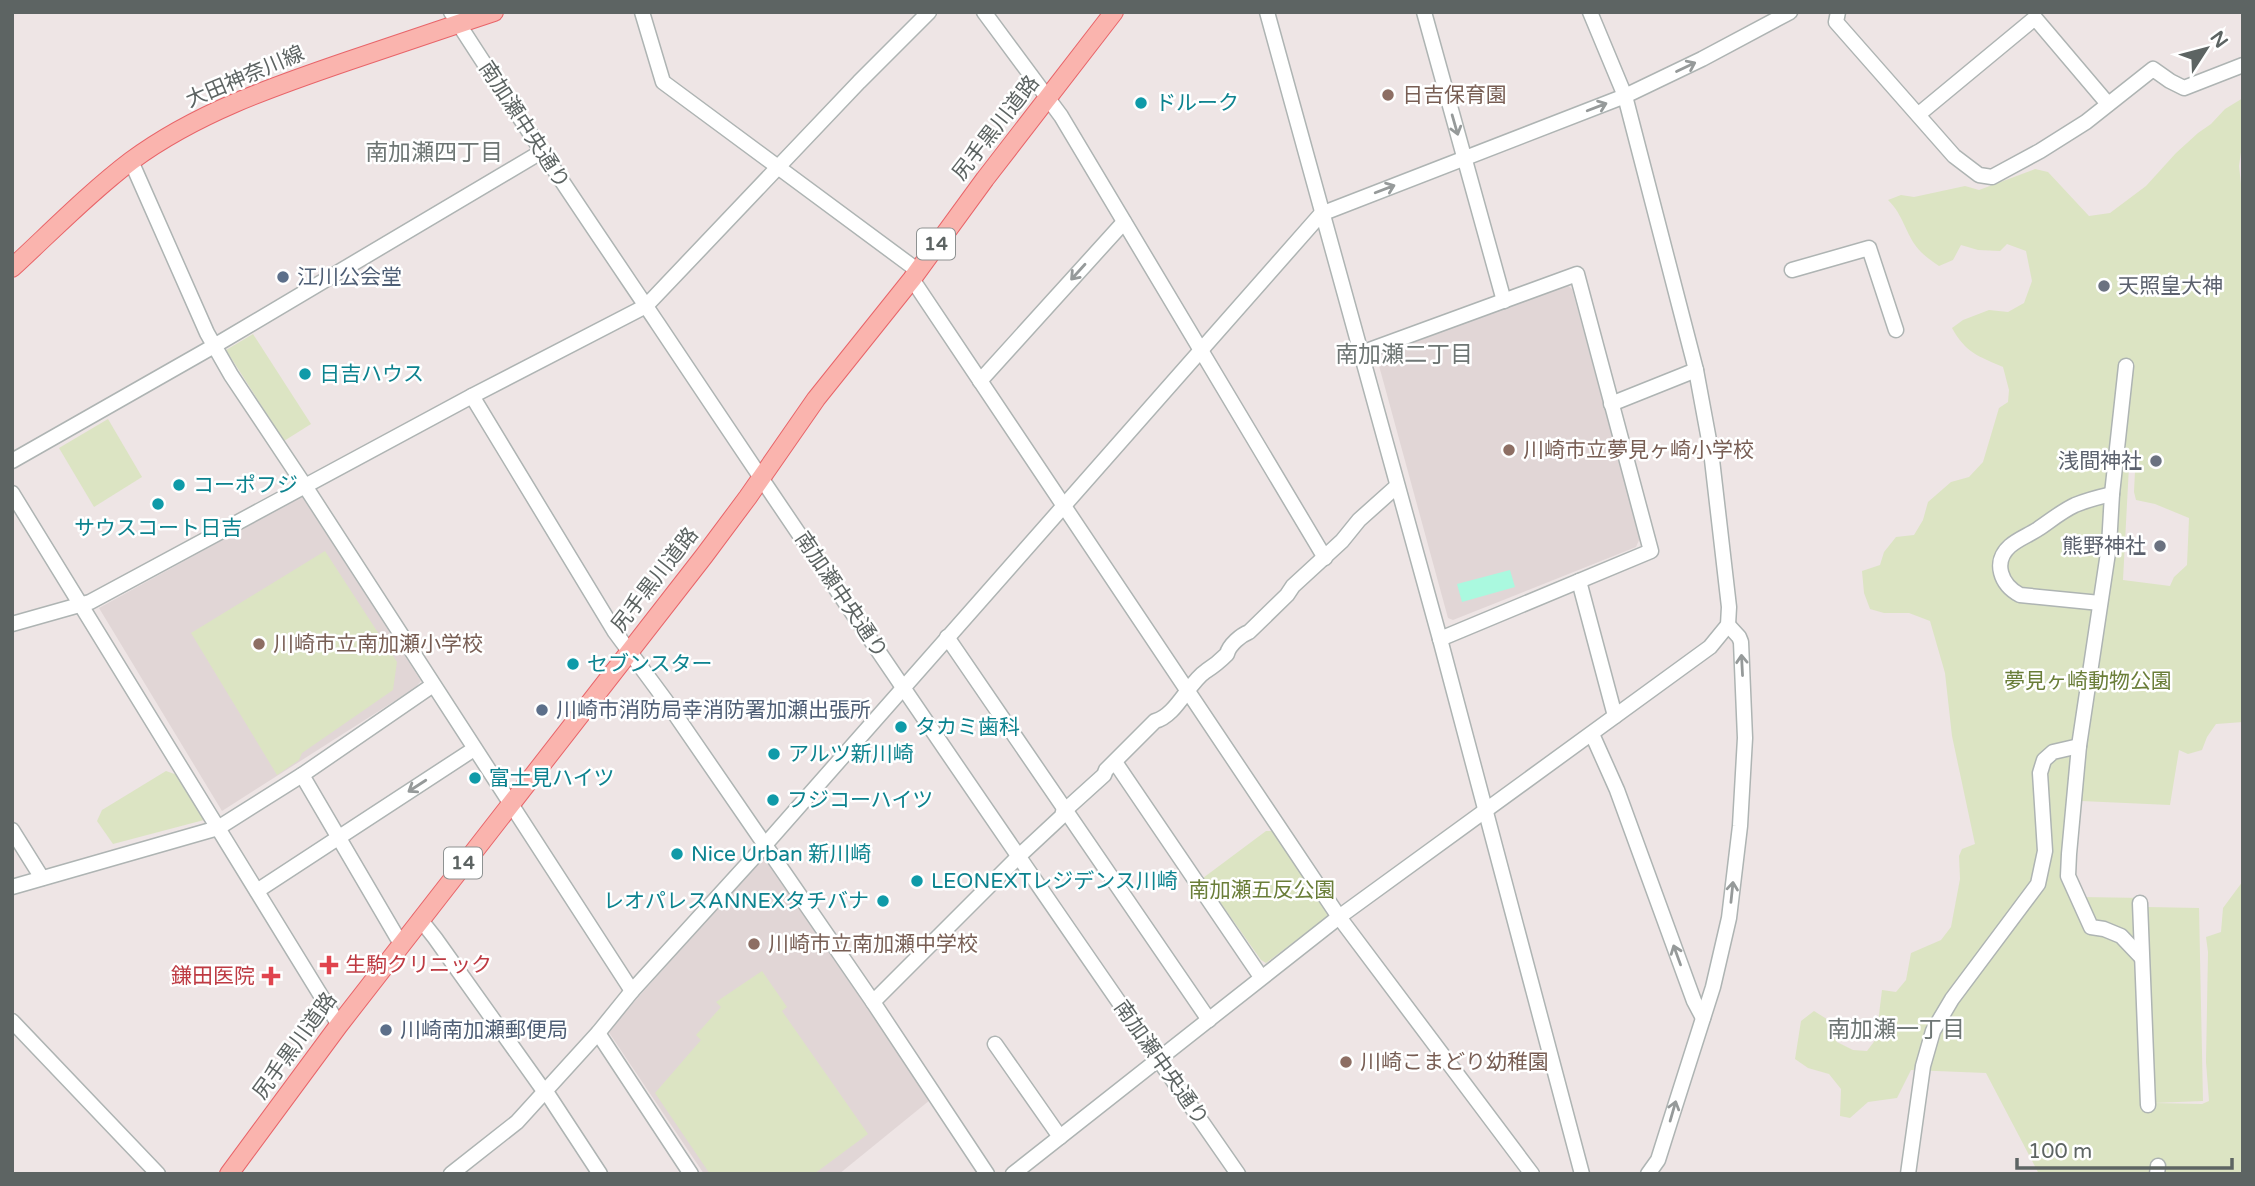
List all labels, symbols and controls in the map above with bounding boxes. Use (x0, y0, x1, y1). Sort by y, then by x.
north arrow (2171, 14, 2241, 84)
text: N (2206, 27, 2232, 52)
street label: 大田神奈川線 (182, 41, 308, 113)
street label: 南加瀬中央通り (473, 57, 575, 193)
one-way arrow (1675, 60, 1696, 73)
street label: 尻手黒川道路 (947, 71, 1045, 185)
place label: 日吉保育園 (1402, 83, 1507, 108)
marker: 日吉保育園 (1380, 87, 1396, 103)
place label: ドルーク (1155, 91, 1239, 116)
marker: ドルーク (1133, 95, 1149, 111)
one-way arrow (1586, 99, 1607, 112)
one-way arrow (1450, 114, 1463, 136)
district label: 南加瀬四丁目 (365, 139, 503, 167)
one-way arrow (1374, 182, 1395, 195)
road number: 14 (917, 228, 955, 260)
one-way arrow (1070, 263, 1086, 281)
place label: 江川公会堂 (297, 265, 402, 290)
marker: 江川公会堂 (275, 269, 291, 285)
place label: 天照皇大神 (2118, 274, 2223, 299)
marker: 天照皇大神 (2096, 278, 2112, 294)
district label: 南加瀬二丁目 (1335, 341, 1473, 369)
place label: 日吉ハウス (319, 362, 424, 387)
marker: 日吉ハウス (297, 366, 313, 382)
place label: 川崎市立夢見ヶ崎小学校 (1523, 438, 1754, 463)
marker: 川崎市立夢見ヶ崎小学校 (1501, 442, 1517, 458)
place label: 浅間神社 (2058, 449, 2142, 474)
marker: 浅間神社 (2148, 453, 2164, 469)
place label: コーポフジ (193, 473, 298, 498)
marker: コーポフジ (171, 477, 187, 493)
marker: サウスコート日吉 (150, 496, 166, 512)
place label: サウスコート日吉 (74, 516, 242, 541)
street label: 尻手黒川道路 (606, 523, 704, 637)
street label: 南加瀬中央通り (790, 527, 892, 663)
place label: 熊野神社 (2062, 534, 2146, 559)
marker: 熊野神社 (2152, 538, 2168, 554)
place label: 川崎市立南加瀬小学校 (273, 632, 483, 657)
marker: 川崎市立南加瀬小学校 (251, 636, 267, 652)
place label: セブンスター (587, 652, 713, 677)
one-way arrow (1735, 654, 1748, 677)
marker: セブンスター (565, 656, 581, 672)
park label: 夢見ヶ崎動物公園 (2004, 669, 2172, 694)
place label: 川崎市消防局幸消防署加瀬出張所 (556, 698, 871, 723)
marker: 川崎市消防局幸消防署加瀬出張所 (534, 702, 550, 718)
place label: タカミ歯科 (915, 715, 1020, 740)
marker: タカミ歯科 (893, 719, 909, 735)
place label: アルツ新川崎 (788, 742, 914, 767)
marker: アルツ新川崎 (766, 746, 782, 762)
place label: 富士見ハイツ (489, 766, 615, 791)
marker: 富士見ハイツ (467, 770, 483, 786)
one-way arrow (407, 779, 427, 793)
place label: フジコーハイツ (787, 788, 933, 813)
marker: フジコーハイツ (765, 792, 781, 808)
place label: Nice Urban 新川崎 (691, 842, 871, 867)
marker: Nice Urban 新川崎 (669, 846, 685, 862)
road number: 14 (444, 848, 482, 878)
place label: LEONEXTレジデンス川崎 (931, 869, 1178, 894)
marker: LEONEXTレジデンス川崎 (909, 873, 925, 889)
park label: 南加瀬五反公園 (1189, 878, 1336, 903)
one-way arrow (1725, 881, 1738, 904)
place label: レオパレスANNEXタチバナ (603, 889, 869, 914)
marker: レオパレスANNEXタチバナ (875, 893, 891, 909)
place label: 川崎市立南加瀬中学校 (768, 932, 978, 957)
marker: 川崎市立南加瀬中学校 (746, 936, 762, 952)
one-way arrow (1670, 945, 1682, 967)
place label: 生駒クリニック (345, 953, 492, 978)
marker: 生駒クリニック (319, 955, 339, 975)
place label: 鎌田医院 (171, 964, 255, 989)
marker: 鎌田医院 (261, 966, 281, 986)
street label: 尻手黒川道路 (248, 988, 342, 1104)
street label: 南加瀬中央通り (1109, 996, 1213, 1130)
district label: 南加瀬一丁目 (1827, 1016, 1965, 1044)
place label: 川崎南加瀬郵便局 (400, 1018, 568, 1043)
marker: 川崎南加瀬郵便局 (378, 1022, 394, 1038)
place label: 川崎こまどり幼稚園 (1360, 1050, 1549, 1075)
marker: 川崎こまどり幼稚園 (1338, 1054, 1354, 1070)
one-way arrow (1668, 1100, 1681, 1122)
scale bar (2017, 1126, 2232, 1170)
text: 100 m (2028, 1139, 2092, 1164)

